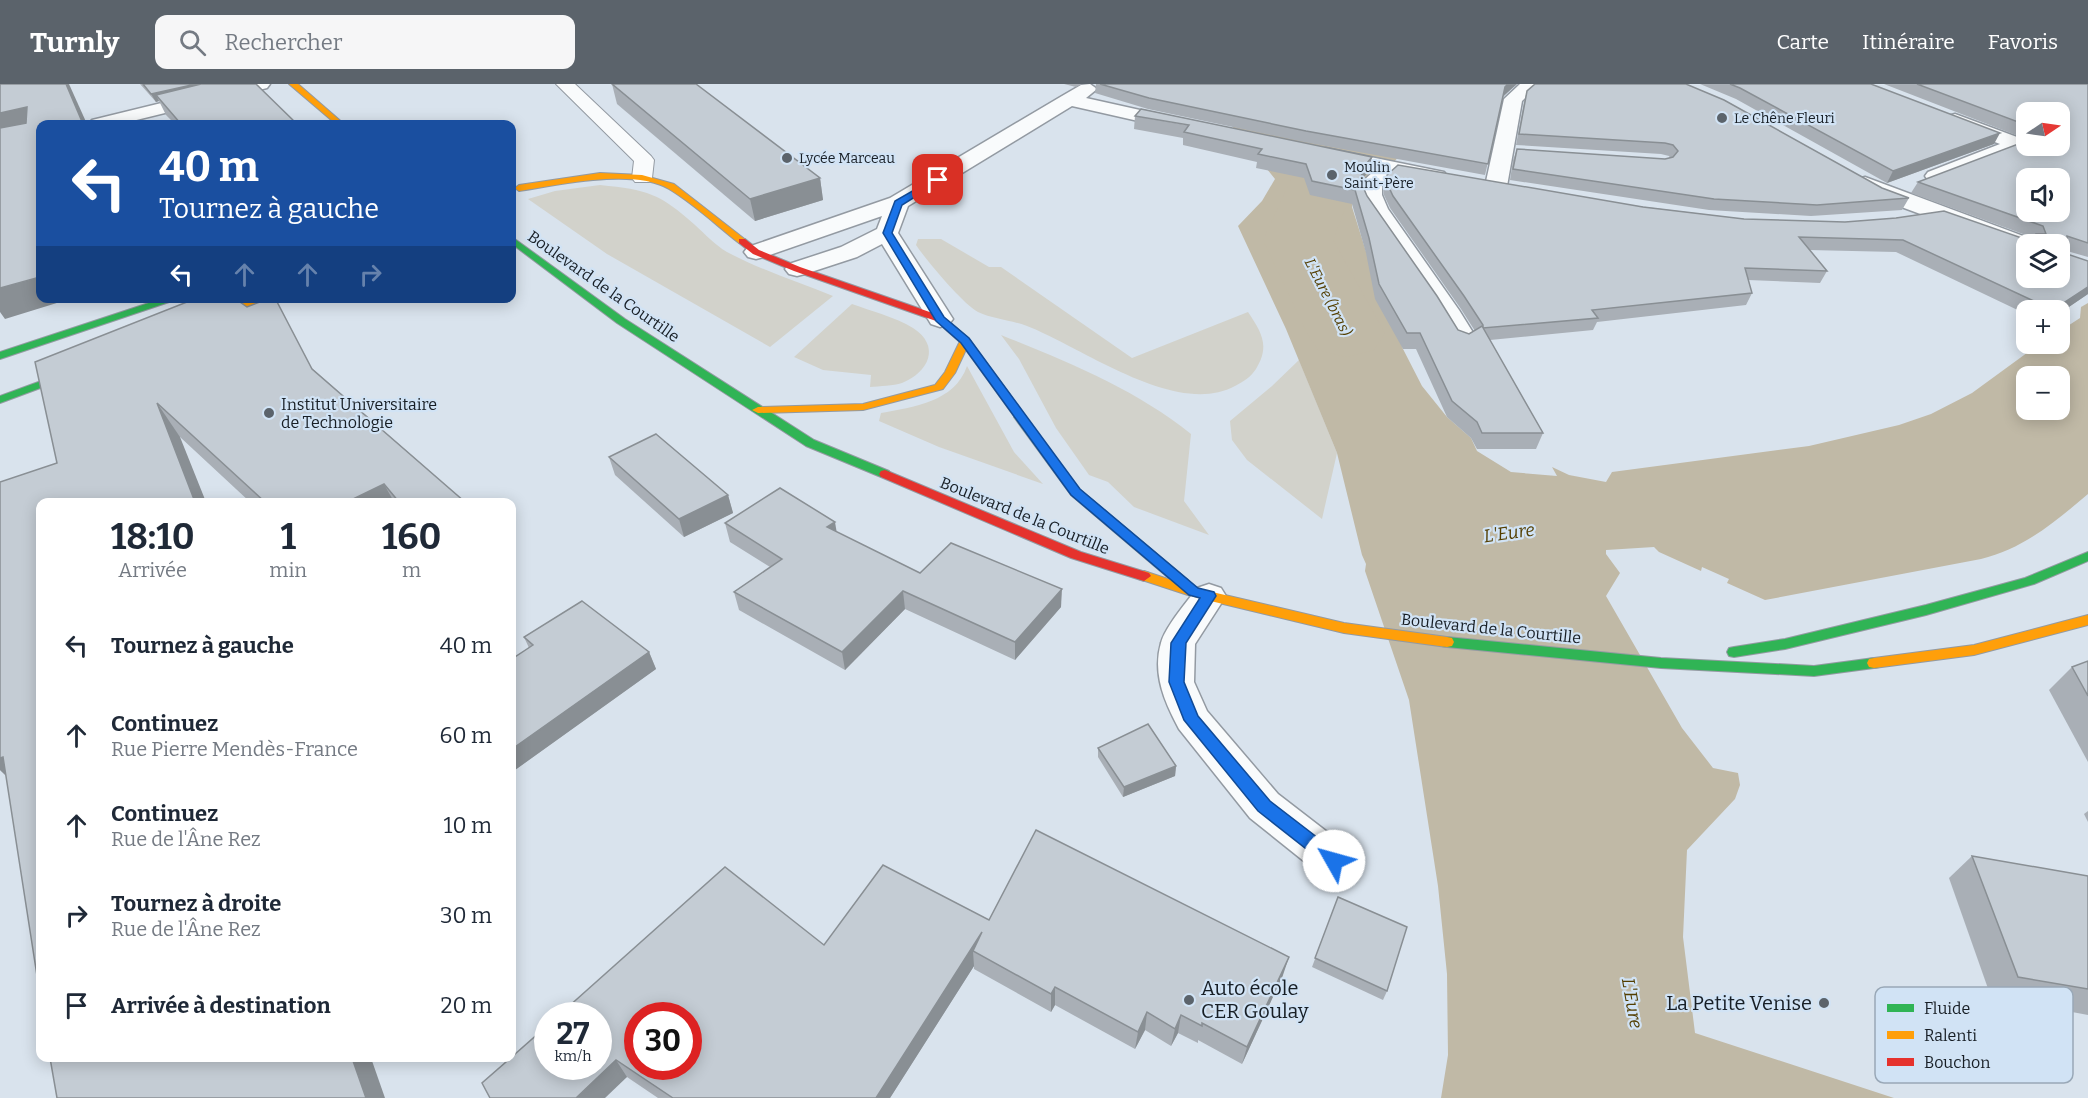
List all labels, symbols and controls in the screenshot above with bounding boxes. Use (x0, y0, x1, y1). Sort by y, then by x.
search box (155, 15, 575, 69)
text: Turnly (30, 26, 119, 59)
icon: search (176, 26, 209, 59)
text: Rechercher (224, 29, 343, 56)
text: Carte (1776, 29, 1829, 55)
text: Itinéraire (1862, 29, 1955, 55)
text: Favoris (1988, 29, 2058, 55)
north arrow (2016, 102, 2070, 156)
map controls (2016, 102, 2070, 420)
place label: Le Chêne Fleuri (1734, 110, 1835, 127)
marker: Le Chêne Fleuri (1715, 111, 1729, 125)
text: 40 m (159, 142, 259, 192)
icon: left (60, 144, 138, 222)
place label: Lycée Marceau (799, 150, 895, 167)
marker: Lycée Marceau (780, 151, 794, 165)
pin (912, 154, 963, 205)
place label: Moulin Saint-Père (1344, 159, 1414, 192)
icon: arrive (921, 163, 954, 196)
marker: Moulin Saint-Père (1325, 168, 1339, 182)
button: sound (2016, 168, 2070, 222)
text: Tournez à gauche (159, 193, 379, 225)
street label: Boulevard de la Courtille (524, 227, 683, 346)
button: layers (2016, 234, 2070, 288)
water label: L'Eure (bras) (1301, 255, 1355, 339)
icon: left (165, 258, 198, 291)
icon: ahead (228, 258, 261, 291)
icon: ahead (291, 258, 324, 291)
icon: right (354, 258, 387, 291)
button: + (2016, 300, 2070, 354)
button: − (2016, 366, 2070, 420)
place label: Institut Universitaire de Technologie (281, 395, 437, 432)
marker: Institut Universitaire de Technologie (262, 406, 276, 420)
street label: Boulevard de la Courtille (937, 473, 1112, 558)
text: 18:10 (111, 515, 195, 559)
text: 1 (280, 515, 296, 559)
text: 160 (382, 515, 441, 559)
water label: L'Eure (1482, 519, 1536, 547)
text: Arrivée (118, 558, 187, 582)
text: min (269, 558, 307, 582)
text: m (402, 558, 421, 582)
street label: Boulevard de la Courtille (1400, 610, 1582, 647)
icon: left (60, 629, 93, 662)
text: Tournez à gauche (111, 632, 294, 659)
text: 40 m (440, 632, 492, 659)
text: Continuez (111, 710, 218, 737)
icon: ahead (60, 719, 93, 752)
text: 60 m (440, 722, 492, 749)
text: Rue Pierre Mendès-France (111, 737, 358, 761)
text: Continuez (111, 800, 218, 827)
icon: ahead (60, 809, 93, 842)
text: 10 m (444, 812, 492, 839)
text: Rue de l'Âne Rez (111, 827, 261, 851)
position arrow (1302, 829, 1366, 893)
text: Tournez à droite (111, 890, 281, 917)
icon: right (60, 899, 93, 932)
text: 30 m (440, 902, 492, 929)
text: Rue de l'Âne Rez (111, 917, 261, 941)
place label: Auto école CER Goulay (1201, 976, 1309, 1023)
water label: L'Eure (1617, 976, 1647, 1030)
legend (1875, 987, 2073, 1083)
icon: arrive (60, 989, 93, 1022)
place label: La Petite Venise (1666, 991, 1812, 1015)
text: Arrivée à destination (111, 992, 331, 1019)
text: 20 m (441, 992, 492, 1019)
marker: Auto école CER Goulay (1182, 993, 1196, 1007)
marker: La Petite Venise (1817, 996, 1831, 1010)
text: Fluide (1924, 999, 1970, 1018)
speed limit sign: 30 (624, 1002, 702, 1080)
text: 27 (557, 1016, 589, 1052)
text: Ralenti (1924, 1026, 1977, 1045)
text: km/h (554, 1047, 592, 1065)
text: Bouchon (1924, 1053, 1990, 1072)

